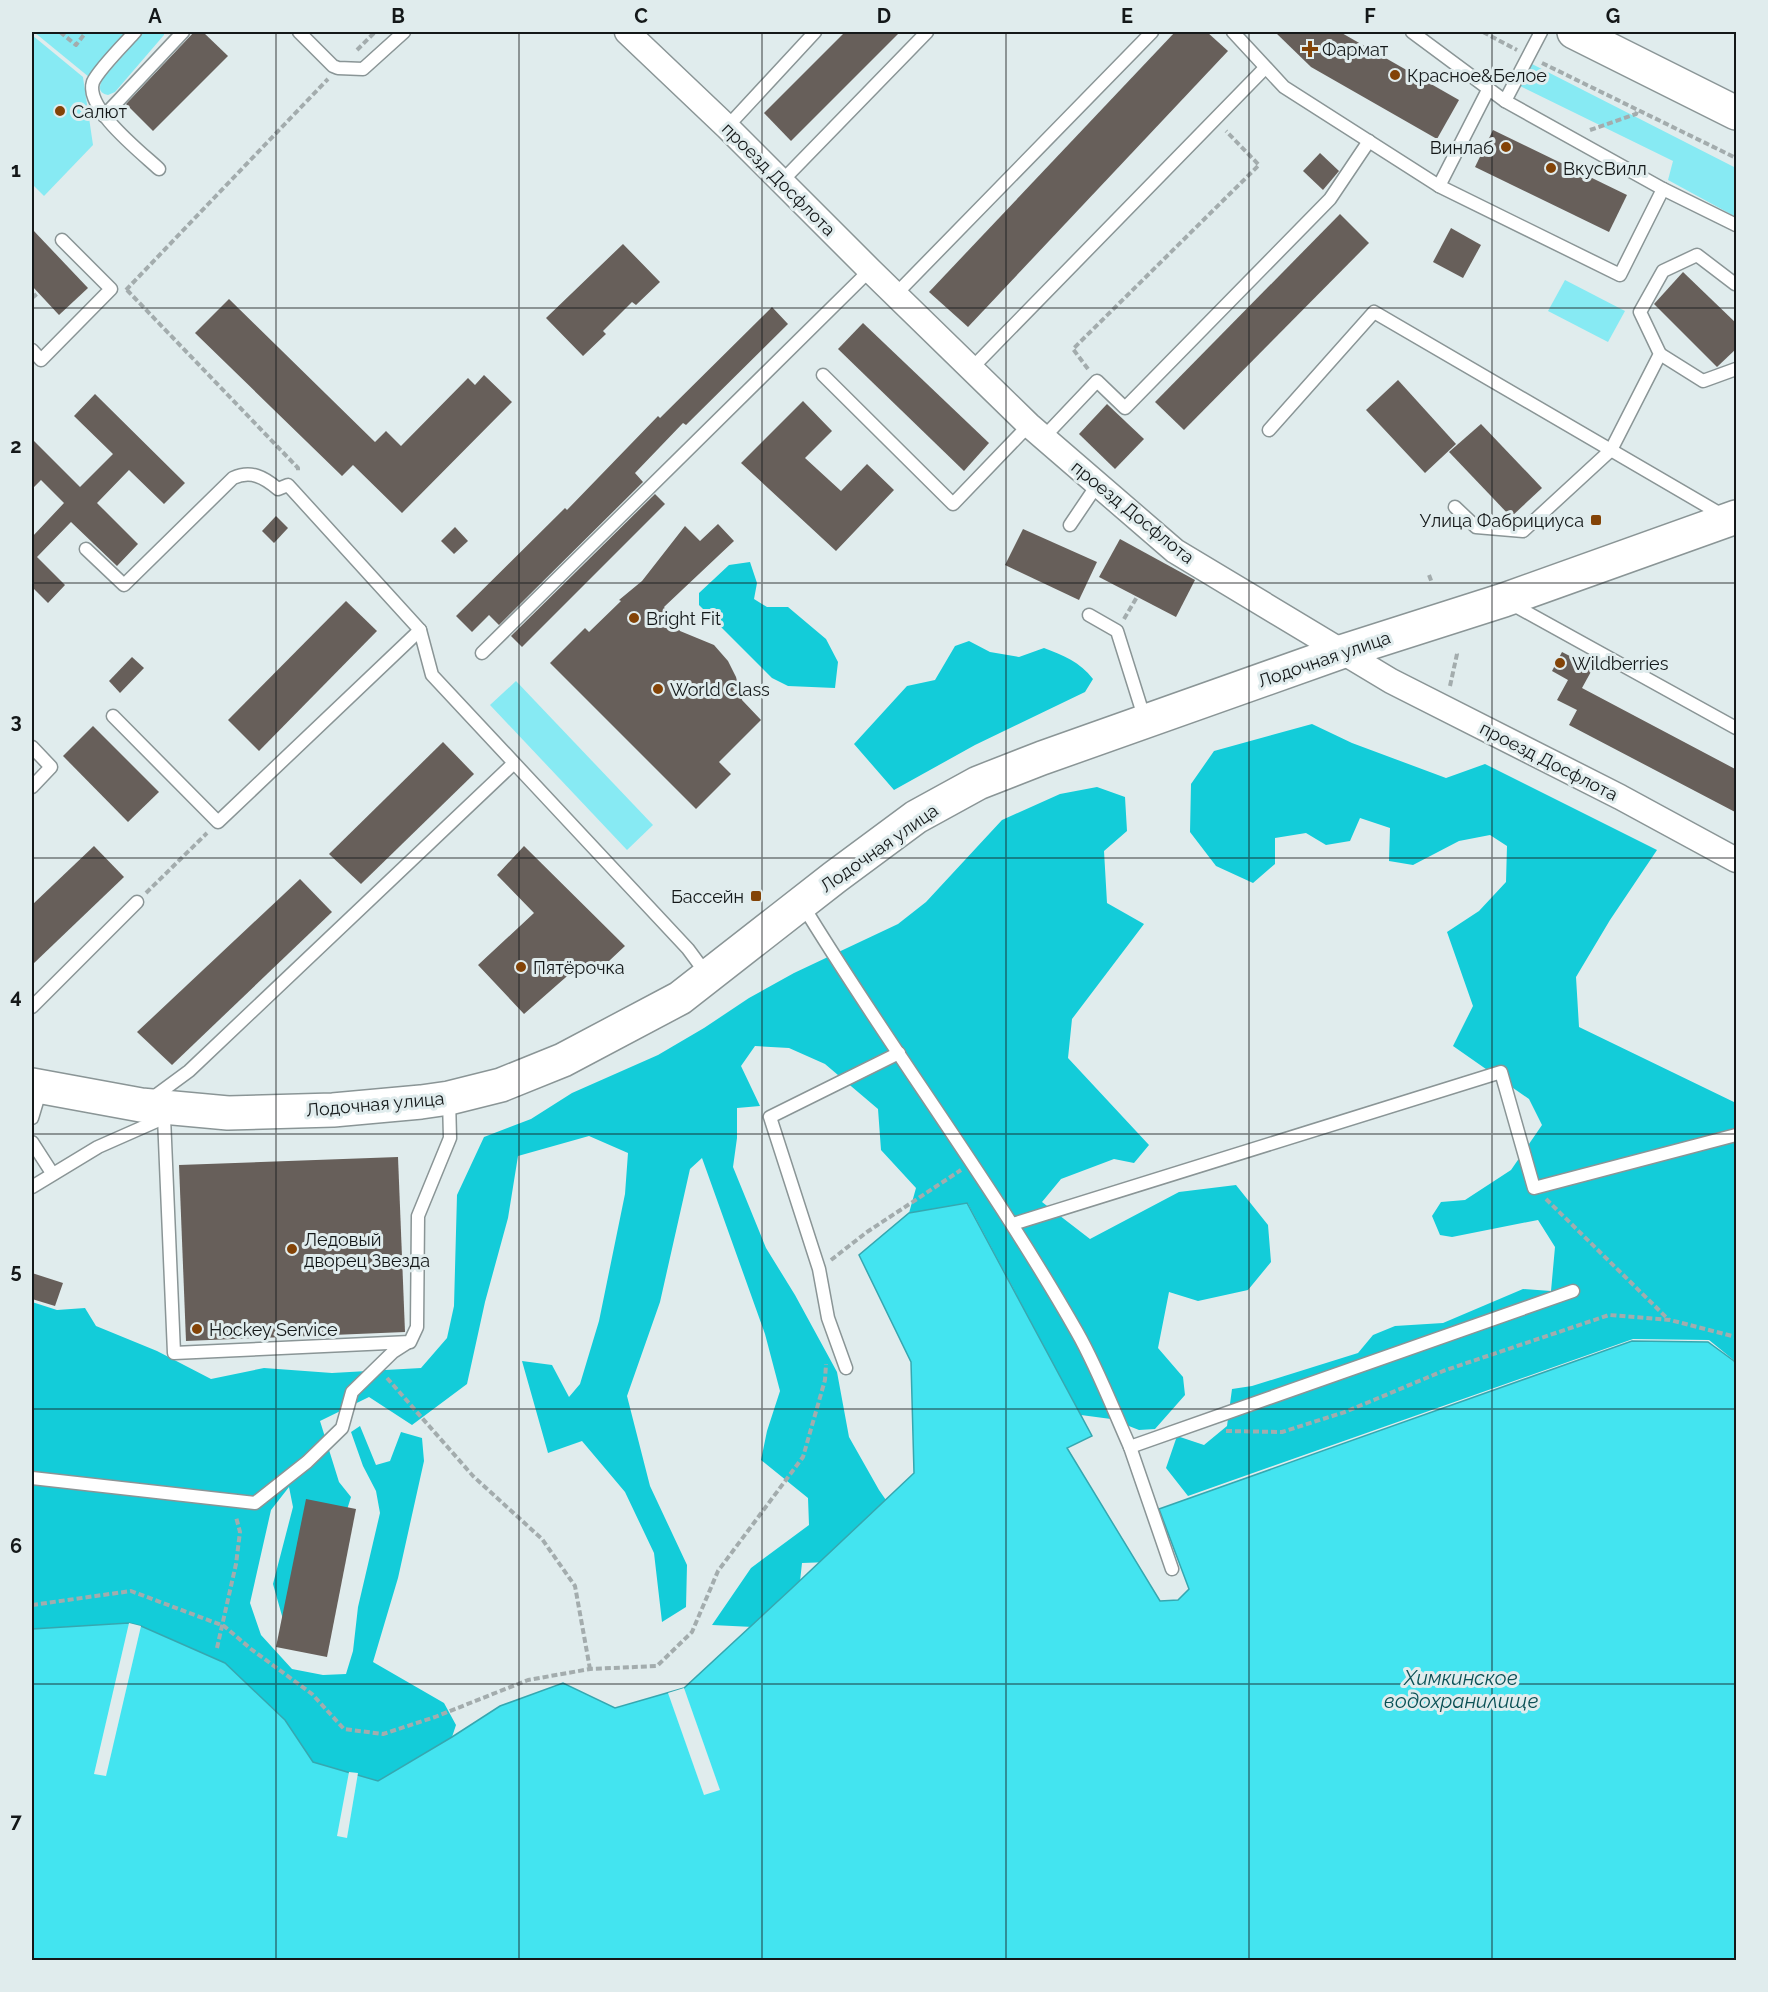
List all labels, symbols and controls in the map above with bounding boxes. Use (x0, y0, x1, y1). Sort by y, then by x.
text: A (148, 4, 162, 28)
text: B (391, 4, 405, 28)
text: C (634, 4, 648, 28)
text: D (877, 4, 891, 28)
text: E (1121, 4, 1133, 28)
text: F (1364, 4, 1376, 28)
text: G (1606, 4, 1620, 28)
place label: Фармат (1322, 39, 1389, 60)
marker: Фармат (1303, 42, 1317, 56)
place label: Красное&Белое (1407, 65, 1547, 86)
marker: Красное&Белое (1388, 68, 1402, 82)
place label: Салют (72, 101, 127, 122)
marker: Салют (53, 104, 67, 118)
street label: проезд Досфлота (718, 118, 840, 240)
place label: Винлаб (1430, 137, 1494, 158)
marker: Винлаб (1499, 140, 1513, 154)
text: 1 (11, 158, 21, 182)
place label: ВкусВилл (1563, 158, 1647, 179)
marker: ВкусВилл (1544, 161, 1558, 175)
text: 2 (10, 434, 22, 458)
street label: проезд Досфлота (1067, 456, 1199, 568)
place label: Улица Фабрициуса (1420, 510, 1584, 531)
marker: Улица Фабрициуса (1589, 513, 1603, 527)
place label: Bright Fit (646, 608, 721, 629)
marker: Bright Fit (627, 611, 641, 625)
street label: Лодочная улица (1255, 626, 1393, 692)
place label: Wildberries (1572, 653, 1669, 674)
marker: Wildberries (1553, 656, 1567, 670)
place label: World Class (670, 679, 770, 700)
marker: World Class (651, 682, 665, 696)
text: 3 (10, 709, 22, 733)
street label: проезд Досфлота (1477, 717, 1621, 805)
street label: Лодочная улица (816, 800, 942, 896)
place label: Бассейн (671, 886, 744, 907)
marker: Бассейн (749, 889, 763, 903)
place label: Пятёрочка (533, 957, 625, 978)
marker: Пятёрочка (514, 960, 528, 974)
text: 4 (10, 984, 22, 1008)
street label: Лодочная улица (305, 1087, 445, 1121)
place label: Ледовый дворец Звезда (304, 1229, 430, 1271)
marker: Ледовый дворец Звезда (285, 1242, 299, 1256)
text: 5 (10, 1259, 22, 1283)
place label: Hockey Service (209, 1319, 338, 1340)
marker: Hockey Service (190, 1322, 204, 1336)
text: 6 (10, 1534, 22, 1558)
water label: Химкинское водохранилище (1383, 1666, 1539, 1713)
text: 7 (10, 1809, 22, 1833)

